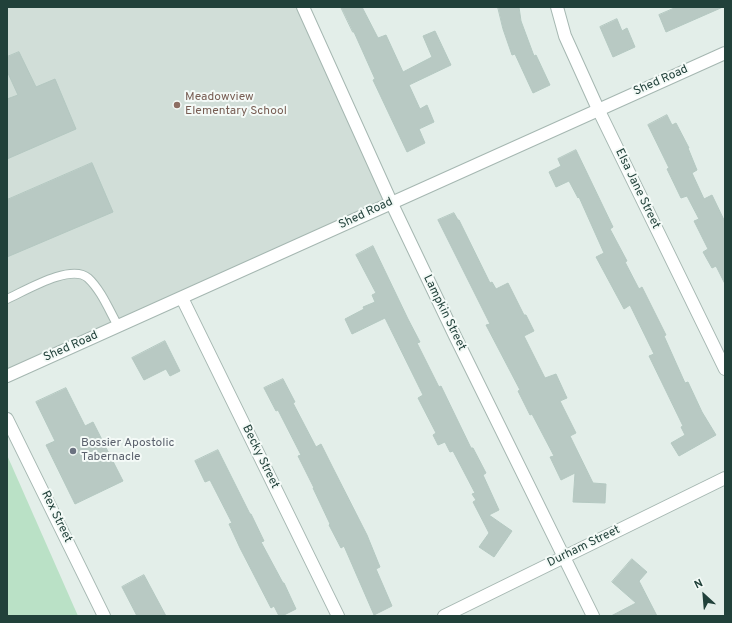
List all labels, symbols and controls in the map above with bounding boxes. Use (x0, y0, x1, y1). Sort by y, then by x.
street label: Shed Road (632, 63, 690, 99)
place label: Meadowview Elementary School (185, 91, 287, 119)
marker: Meadowview Elementary School (172, 100, 182, 110)
street label: Elsa Jane Street (611, 147, 663, 231)
street label: Shed Road (337, 195, 395, 233)
street label: Lampkin Street (419, 273, 469, 353)
street label: Shed Road (42, 329, 100, 365)
street label: Becky Street (238, 423, 282, 491)
place label: Bossier Apostolic Tabernacle (81, 437, 174, 465)
marker: Bossier Apostolic Tabernacle (68, 446, 78, 456)
street label: Rex Street (37, 489, 75, 545)
street label: Durham Street (545, 523, 623, 571)
north arrow (684, 575, 724, 615)
text: N (692, 576, 705, 592)

